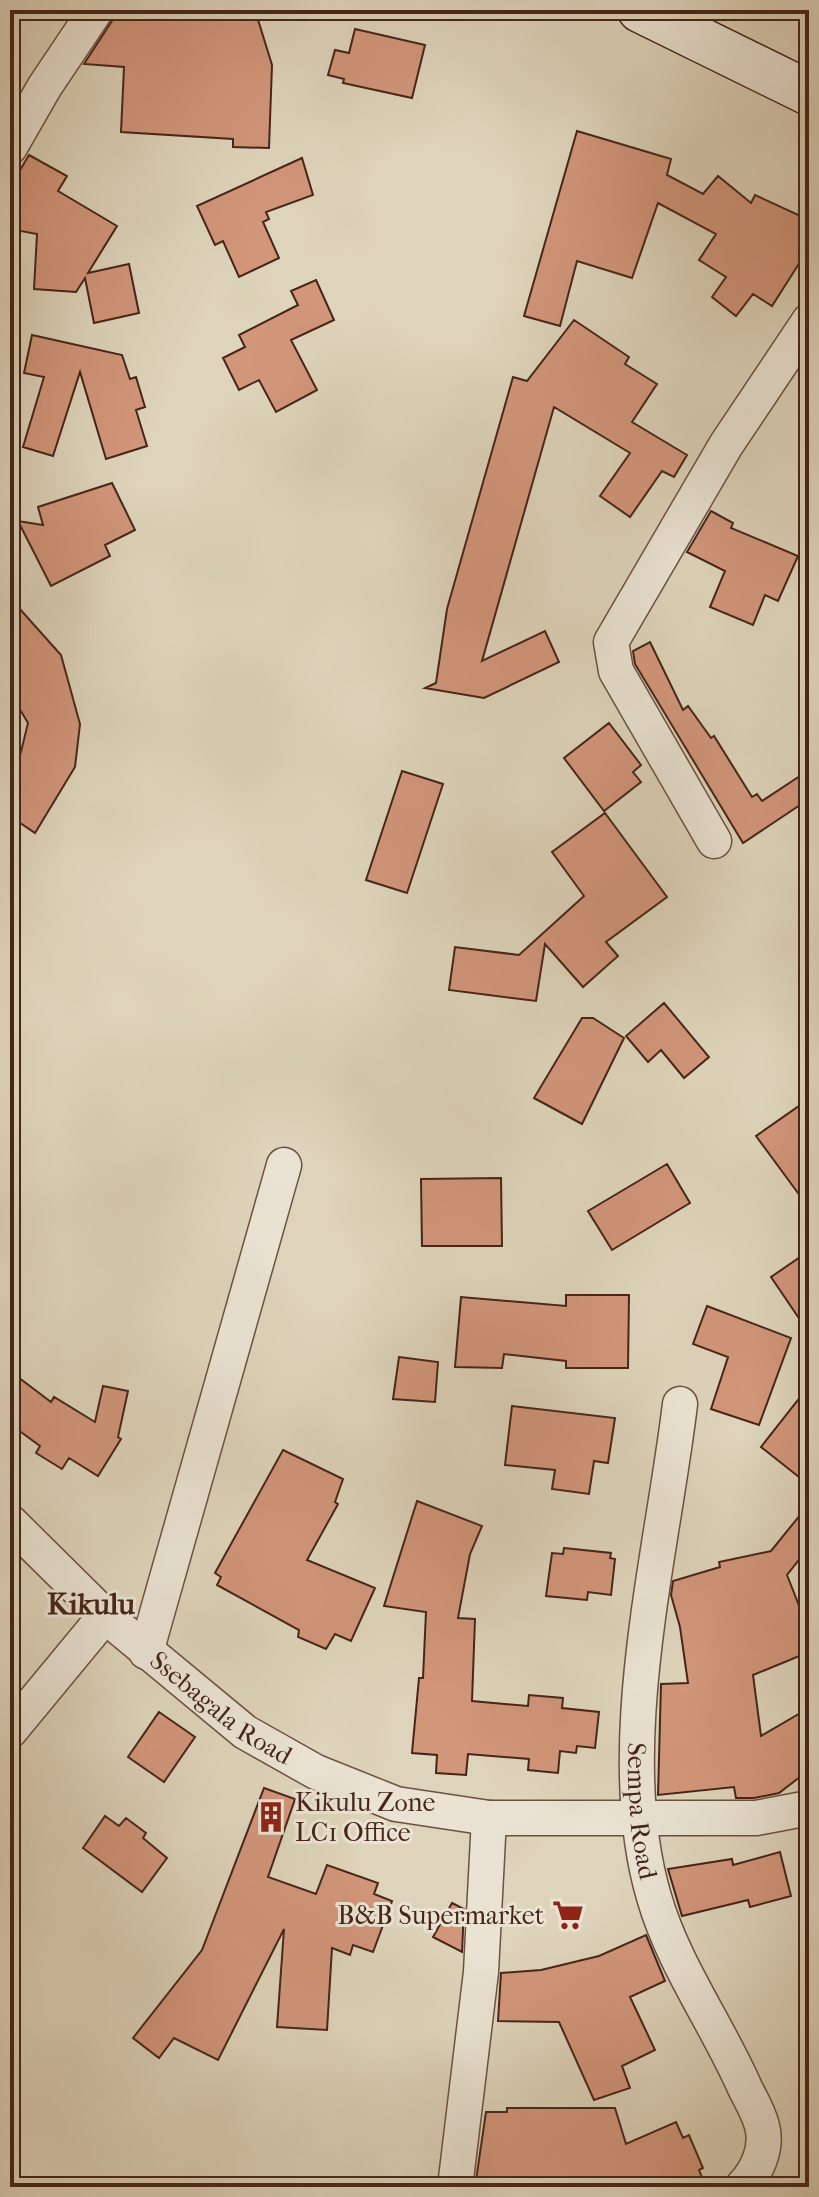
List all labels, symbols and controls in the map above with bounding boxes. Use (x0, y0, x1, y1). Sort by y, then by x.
district label: Kikulu (47, 1587, 136, 1622)
street label: Ssebagala Road (144, 1644, 298, 1771)
street label: Sempa Road (621, 1742, 664, 1883)
place label: Kikulu Zone LC1 Office (295, 1787, 436, 1848)
building icon: Kikulu Zone LC1 Office (254, 1800, 288, 1834)
supermarket icon: B&B Supermarket (551, 1898, 585, 1932)
place label: B&B Supermarket (338, 1900, 545, 1931)

